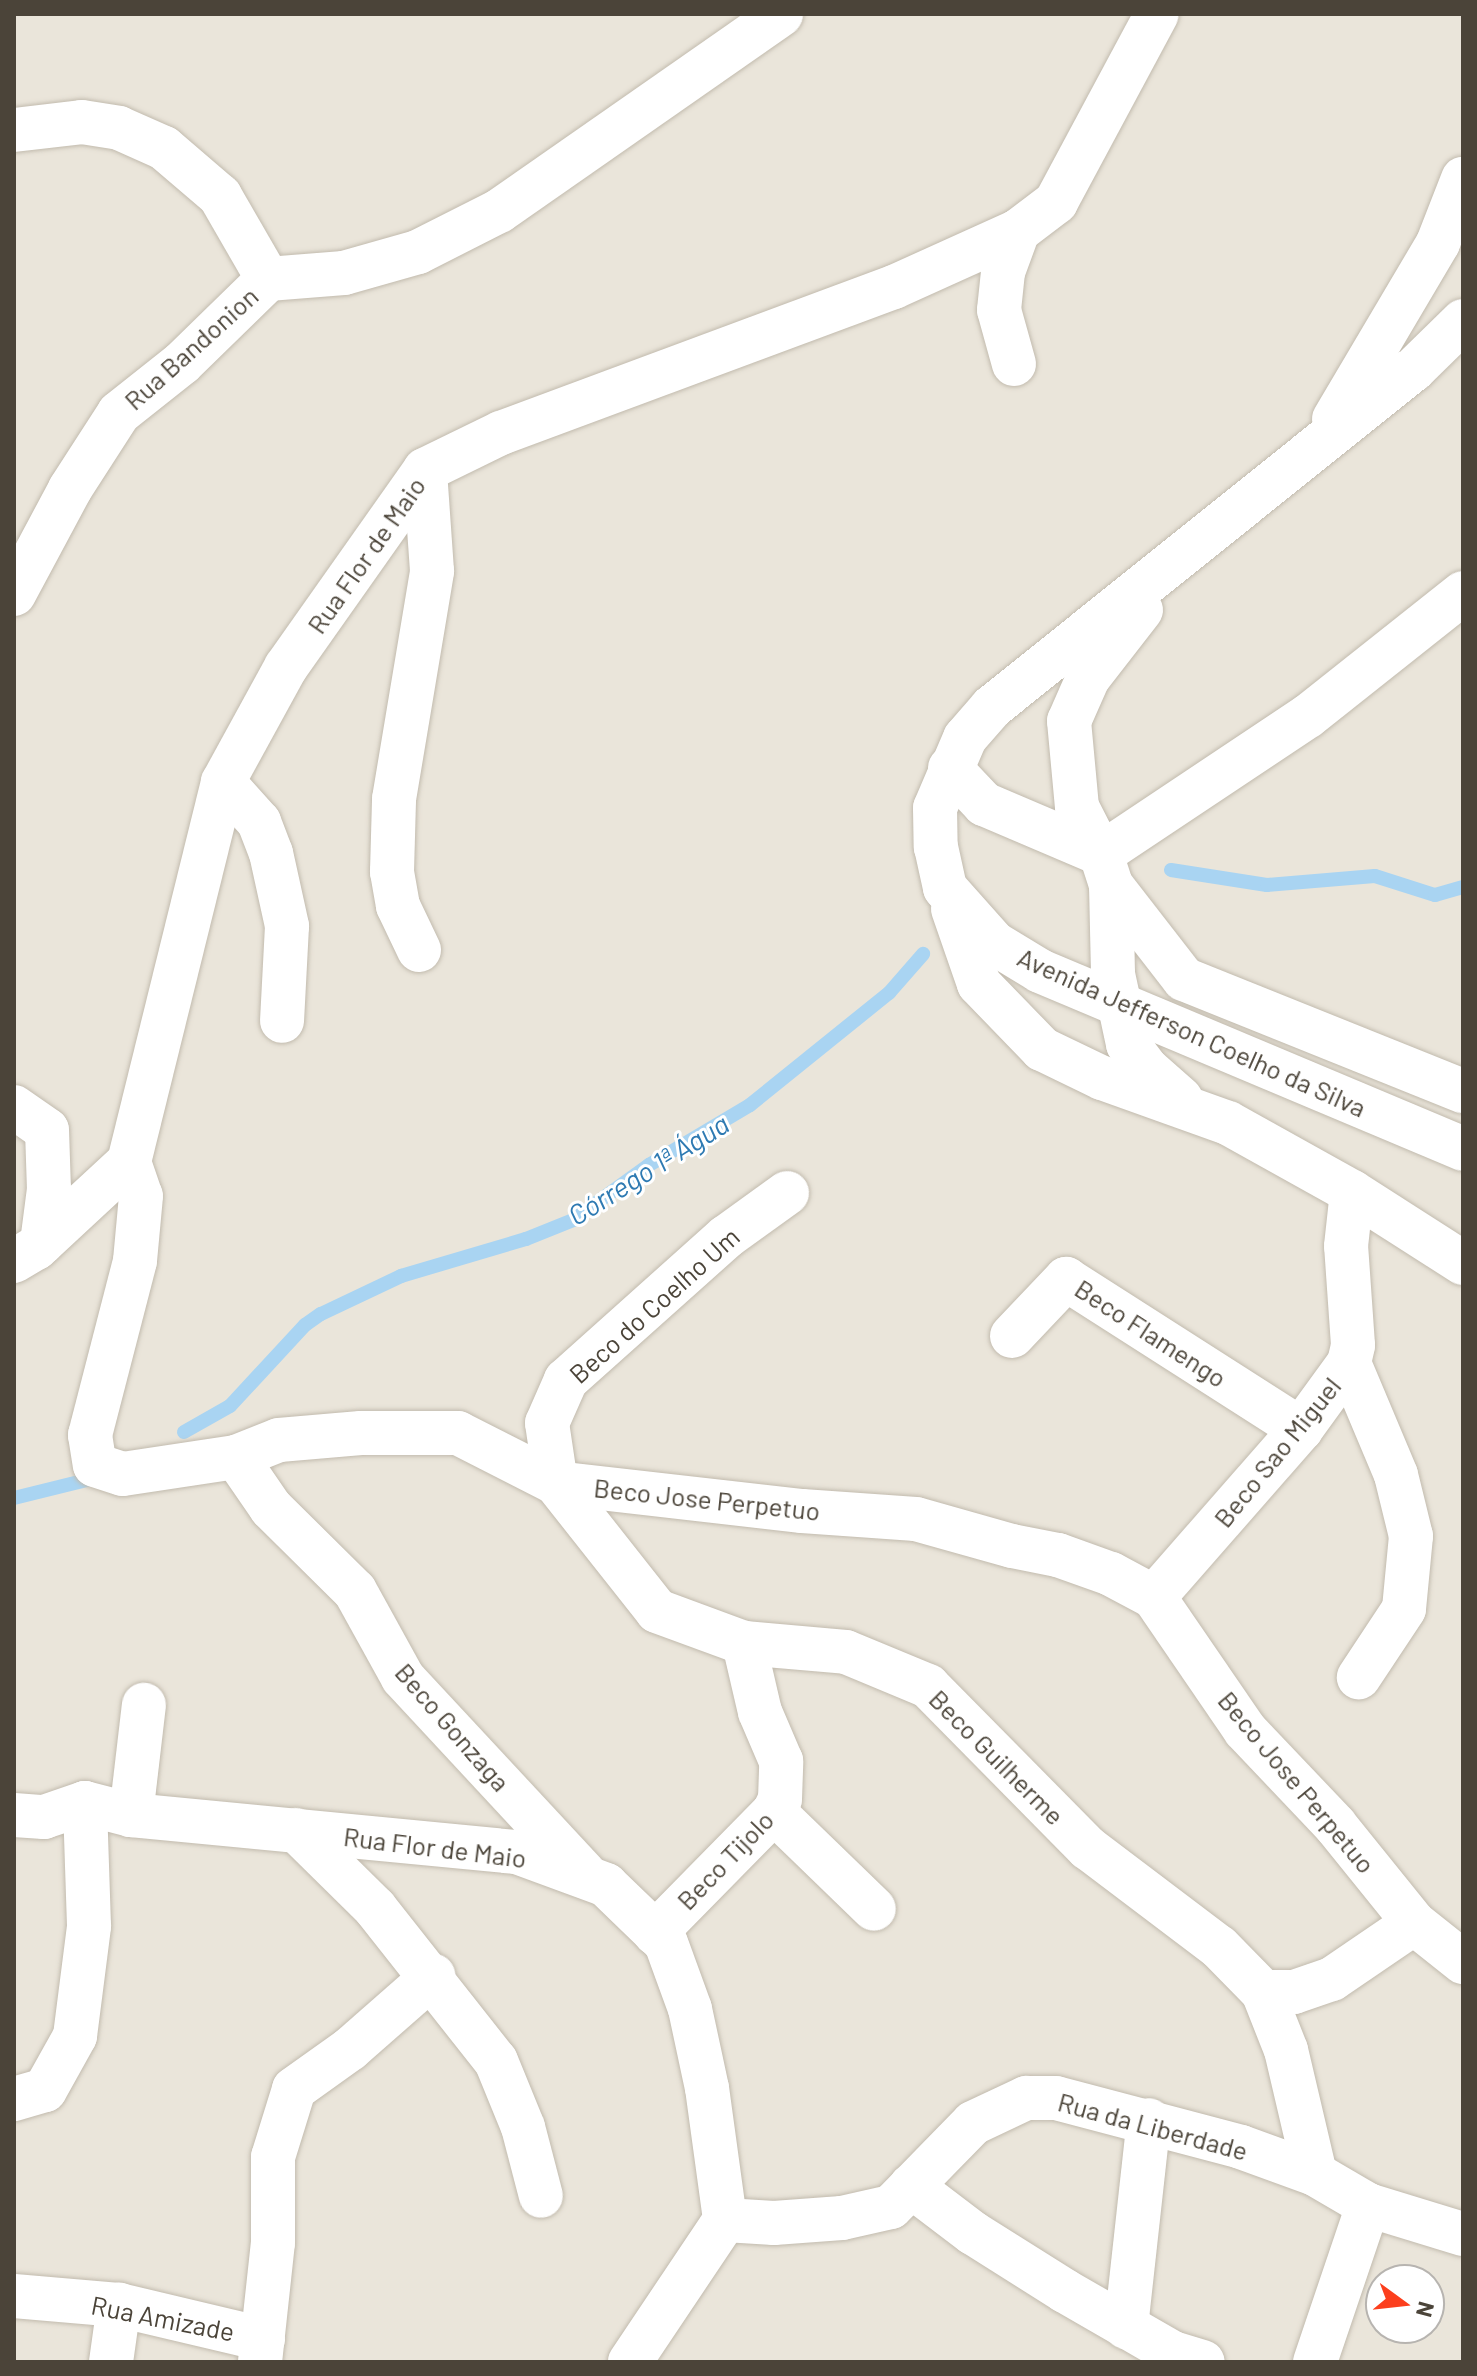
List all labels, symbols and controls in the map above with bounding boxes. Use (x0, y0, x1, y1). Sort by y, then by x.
street label: Rua Bandonion (118, 280, 264, 416)
street label: Rua Flor de Maio (300, 471, 432, 639)
street label: Avenida Jefferson Coelho da Silva (1013, 941, 1371, 1123)
water label: Córrego 1ª Água (561, 1106, 735, 1232)
street label: Beco do Coelho Um (563, 1221, 745, 1389)
street label: Beco Flamengo (1069, 1272, 1233, 1394)
street label: Beco Sao Miguel (1207, 1371, 1347, 1533)
street label: Beco Jose Perpetuo (592, 1472, 822, 1526)
street label: Beco Gonzaga (389, 1657, 517, 1797)
street label: Beco Guilherme (923, 1683, 1071, 1831)
street label: Beco Jose Perpetuo (1212, 1685, 1382, 1879)
street label: Beco Tijolo (670, 1804, 780, 1916)
street label: Rua Flor de Maio (342, 1820, 528, 1874)
street label: Rua da Liberdade (1055, 2086, 1251, 2166)
north arrow (1365, 2264, 1445, 2344)
street label: Rua Amizade (89, 2289, 237, 2347)
text: N (1412, 2299, 1441, 2320)

